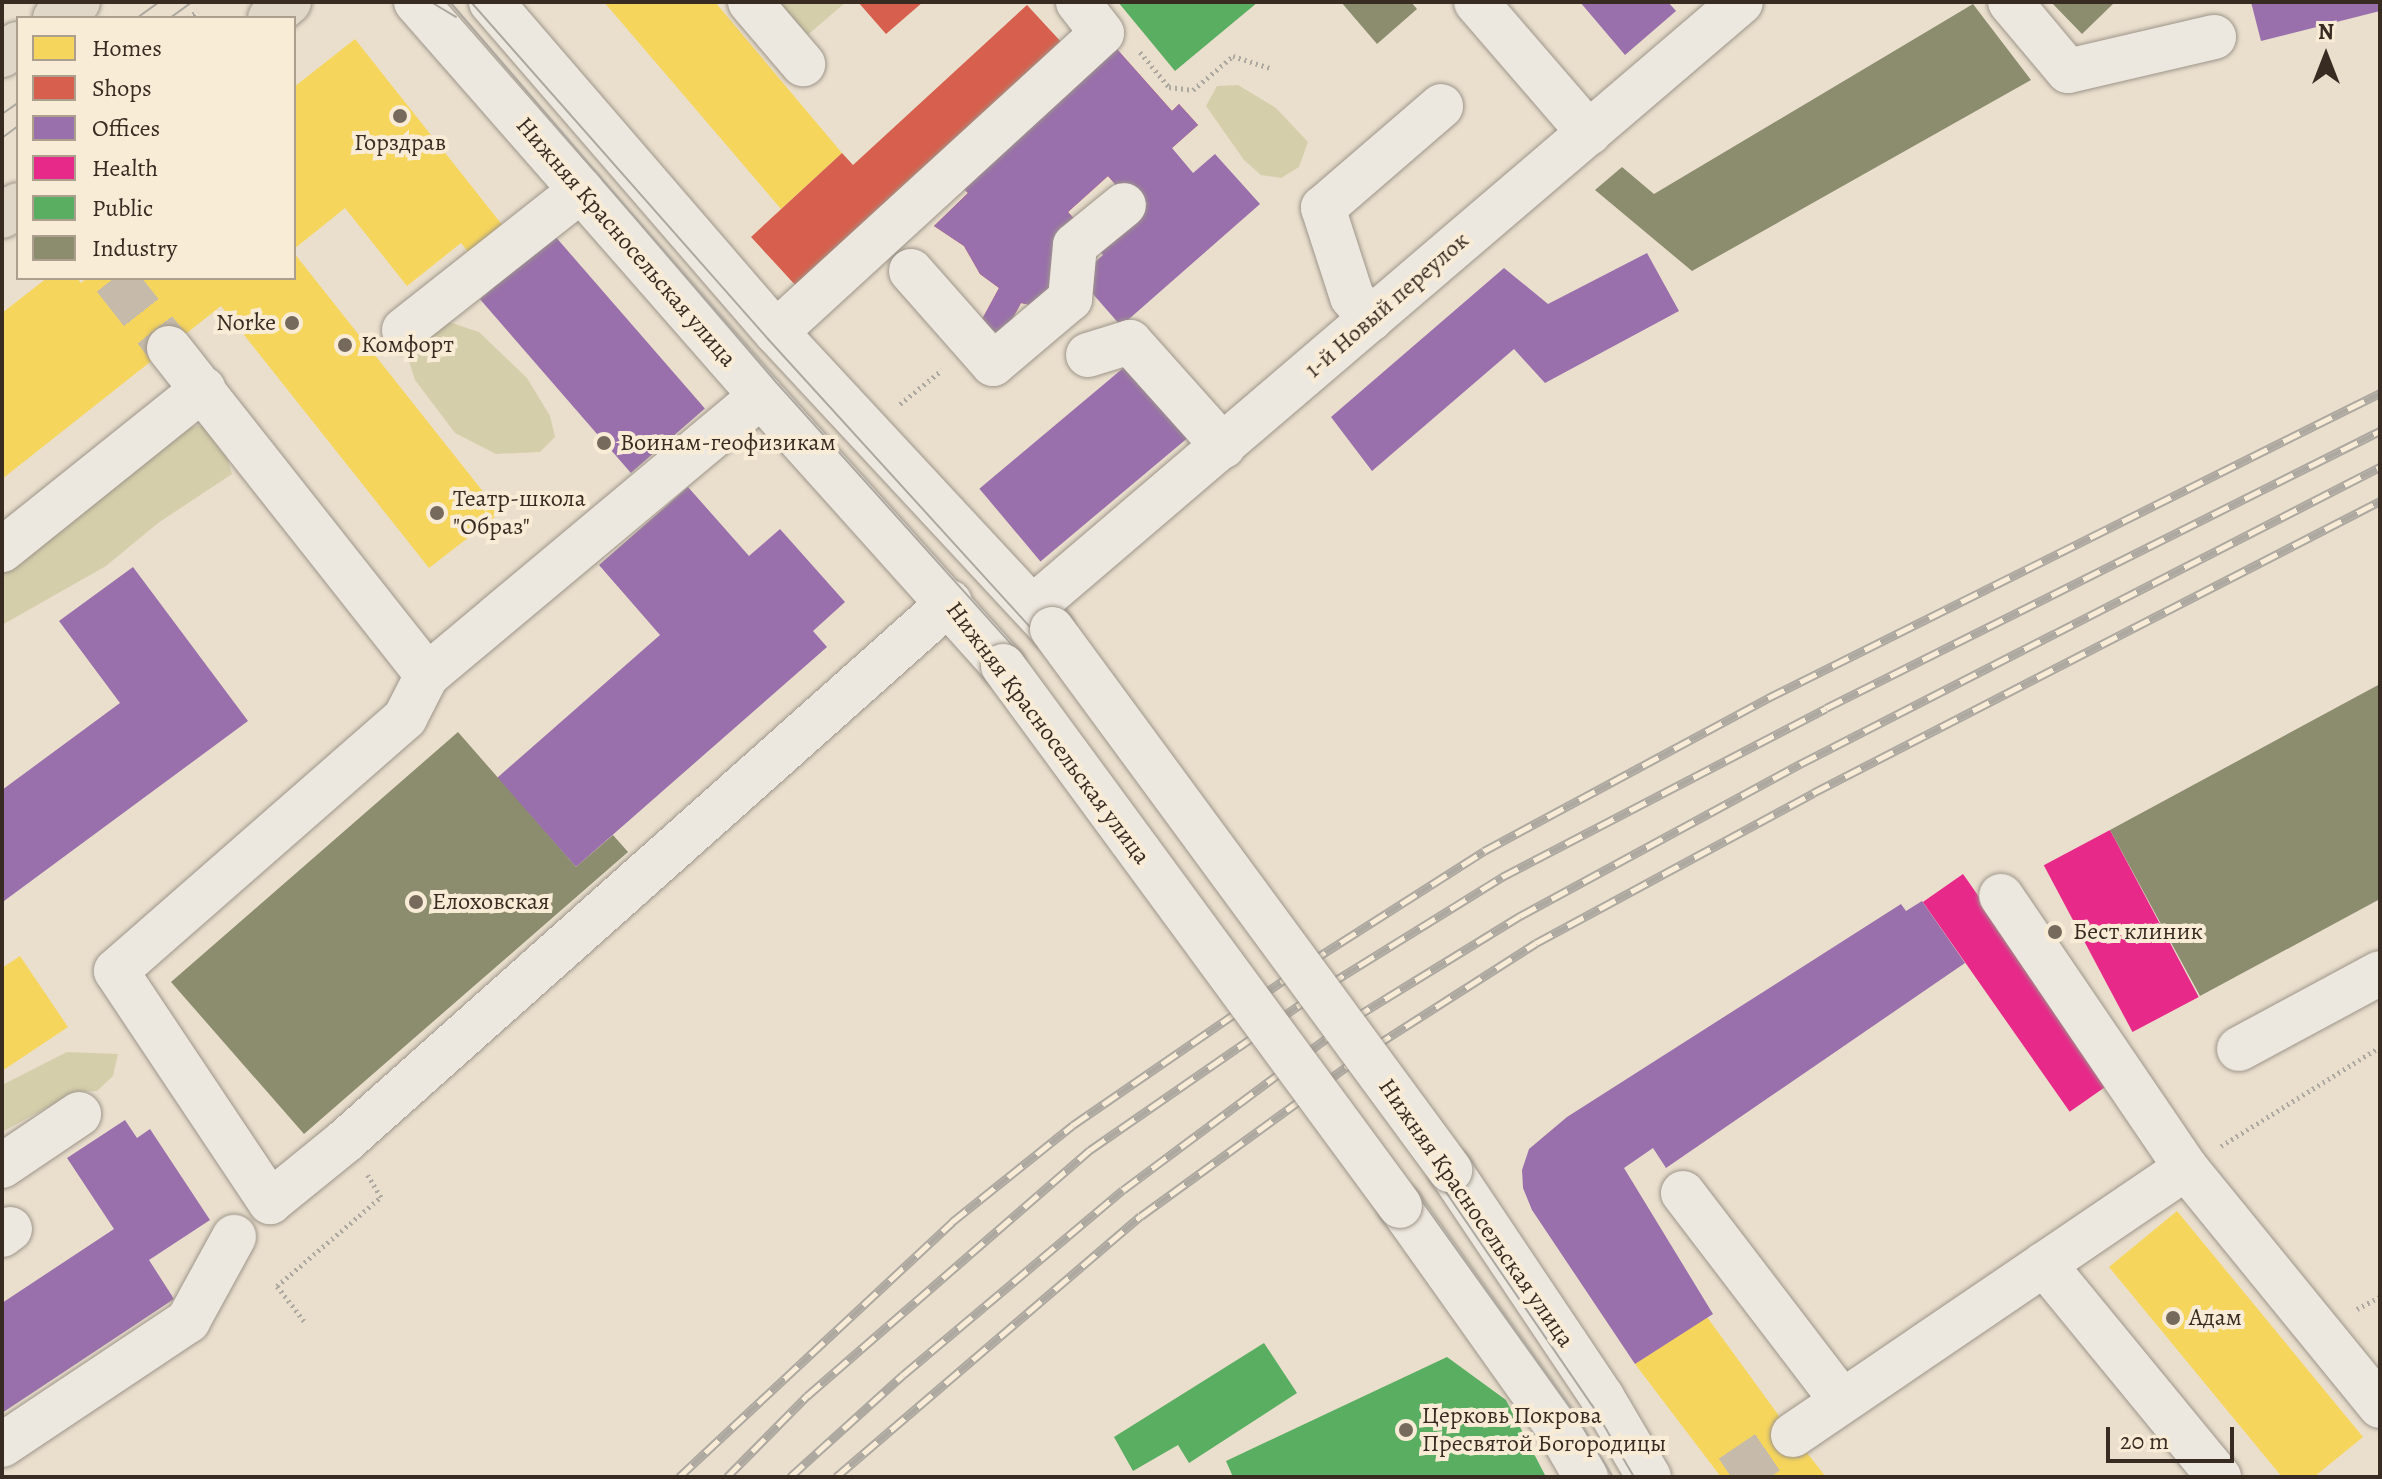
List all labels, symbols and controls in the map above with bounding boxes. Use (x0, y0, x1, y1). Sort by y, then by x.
legend (16, 16, 296, 280)
north arrow (2286, 16, 2366, 96)
text: N (2318, 17, 2334, 47)
text: Homes (92, 32, 162, 64)
text: Shops (92, 72, 152, 104)
marker: Горздрав (391, 107, 409, 125)
street label: Нижняя Красносельская улица (510, 111, 742, 373)
text: Offices (92, 112, 160, 144)
place label: Горздрав (354, 129, 446, 157)
text: Health (92, 152, 158, 184)
text: Public (92, 192, 153, 224)
street label: 1-й Новый переулок (1299, 226, 1475, 384)
text: Industry (92, 232, 177, 264)
place label: Norke (216, 309, 276, 337)
marker: Norke (283, 314, 301, 332)
place label: Комфорт (361, 331, 454, 359)
marker: Комфорт (336, 336, 354, 354)
place label: Воинам-геофизикам (620, 429, 836, 457)
marker: Воинам-геофизикам (595, 434, 613, 452)
place label: Театр-школа "Образ" (453, 485, 586, 541)
marker: Театр-школа "Образ" (428, 504, 446, 522)
street label: Нижняя Красносельская улица (940, 596, 1156, 870)
place label: Елоховская (432, 888, 550, 916)
marker: Елоховская (407, 893, 425, 911)
place label: Бест клиник (2073, 918, 2203, 946)
marker: Бест клиник (2044, 921, 2066, 943)
street label: Нижняя Красносельская улица (1372, 1073, 1580, 1353)
place label: Адам (2189, 1304, 2242, 1332)
marker: Адам (2164, 1309, 2182, 1327)
place label: Церковь Покрова Пресвятой Богородицы (1422, 1402, 1666, 1458)
scale bar (2110, 1411, 2238, 1461)
marker: Церковь Покрова Пресвятой Богородицы (1397, 1421, 1415, 1439)
text: 20 m (2120, 1425, 2169, 1457)

